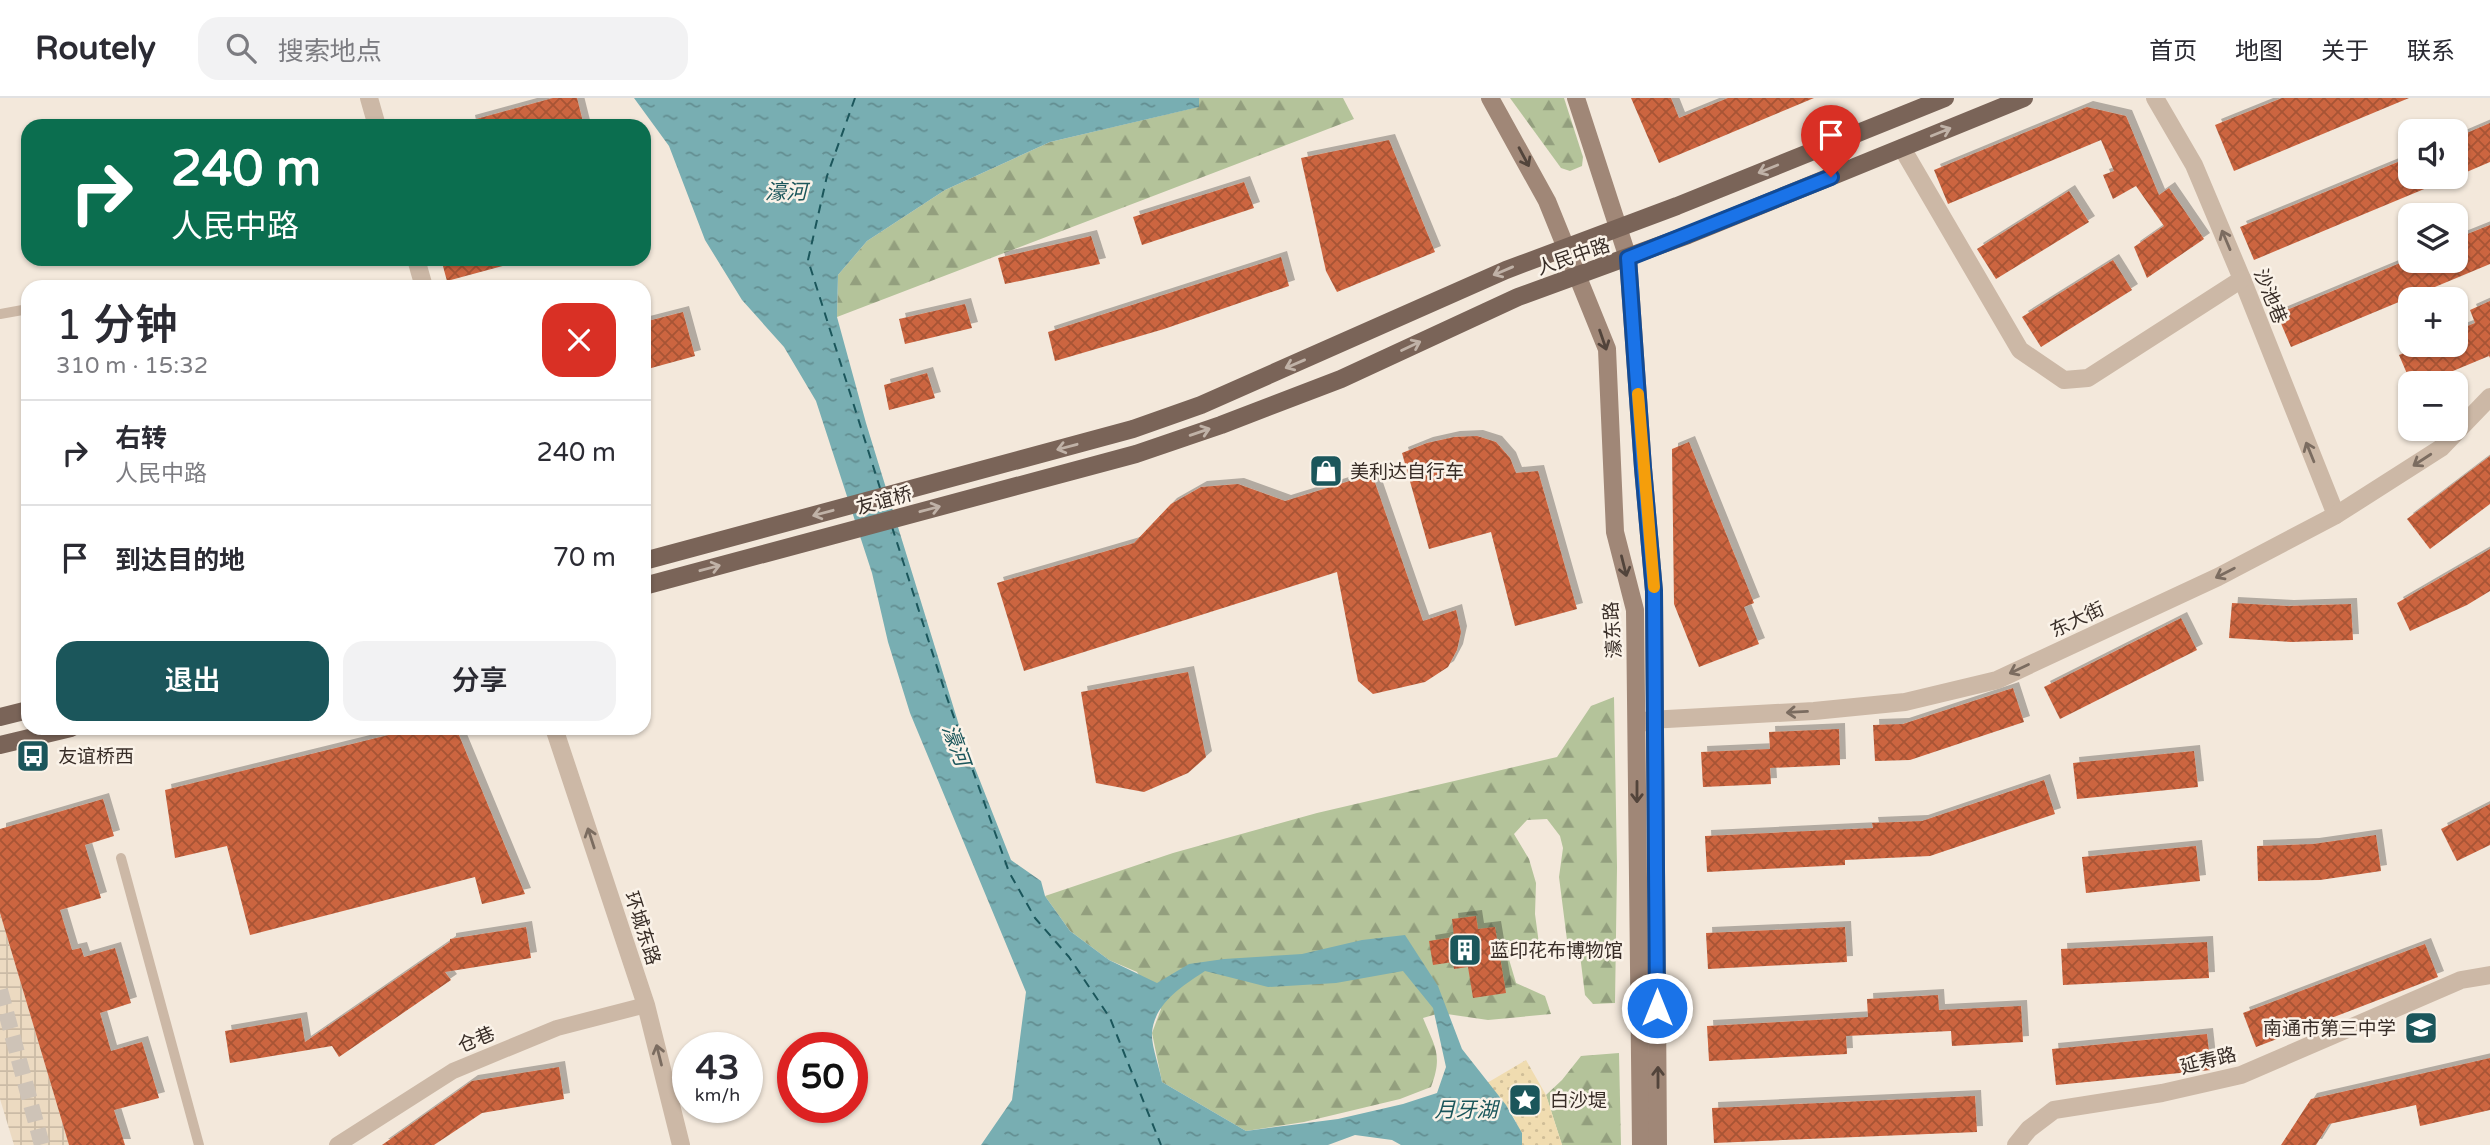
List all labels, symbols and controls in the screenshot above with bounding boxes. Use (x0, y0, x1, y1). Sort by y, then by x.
search box (198, 17, 688, 80)
text: Routely (35, 29, 156, 68)
icon: search (222, 29, 260, 67)
text: 搜索地点 (278, 36, 382, 67)
text: 首页 (2149, 37, 2197, 66)
text: 地图 (2235, 37, 2283, 66)
text: 关于 (2321, 37, 2369, 66)
text: 联系 (2407, 37, 2455, 66)
pin (1801, 105, 1861, 177)
icon: arrive (1812, 116, 1850, 154)
map controls (2398, 119, 2468, 441)
button: sound (2398, 119, 2468, 189)
one-way arrow (1930, 124, 1952, 137)
text: 240 m (171, 140, 321, 199)
icon: right (56, 147, 147, 238)
one-way arrow (1517, 147, 1531, 167)
one-way arrow (1758, 164, 1780, 177)
water label: 濠河 (765, 180, 811, 205)
button: layers (2398, 203, 2468, 273)
text: 人民中路 (171, 208, 299, 246)
one-way arrow (2218, 230, 2231, 252)
street label: 人民中路 (1534, 234, 1613, 280)
one-way arrow (1493, 265, 1514, 278)
street label: 沙池巷 (2249, 266, 2291, 327)
button: + (2398, 287, 2468, 357)
text: 1 分钟 (56, 300, 177, 351)
button: close (542, 303, 616, 377)
one-way arrow (1598, 329, 1610, 351)
one-way arrow (1400, 339, 1421, 353)
text: 310 m · 15:32 (56, 352, 208, 380)
one-way arrow (1285, 358, 1307, 371)
button: − (2398, 371, 2468, 441)
text: 右转 (115, 423, 167, 454)
one-way arrow (1189, 425, 1211, 437)
icon: right (56, 434, 94, 472)
text: 240 m (536, 437, 616, 468)
one-way arrow (1056, 441, 1079, 454)
one-way arrow (2303, 441, 2316, 463)
shop icon: 美利达自行车 (1307, 452, 1345, 490)
one-way arrow (2413, 452, 2432, 467)
text: 人民中路 (115, 460, 207, 488)
place label: 美利达自行车 (1350, 461, 1464, 483)
street label: 友谊桥 (854, 483, 915, 519)
one-way arrow (918, 502, 941, 515)
one-way arrow (813, 507, 835, 520)
icon: arrive (56, 539, 94, 577)
text: 70 m (553, 542, 616, 573)
text: 到达目的地 (115, 545, 245, 576)
one-way arrow (1618, 554, 1631, 577)
one-way arrow (698, 561, 721, 574)
one-way arrow (2215, 567, 2236, 580)
street label: 东大街 (2047, 598, 2108, 642)
street label: 濠东路 (1600, 601, 1626, 659)
button: 退出 (56, 641, 329, 721)
button: 分享 (343, 641, 616, 721)
one-way arrow (2009, 663, 2030, 677)
one-way arrow (1786, 706, 1809, 719)
water label: 濠河 (937, 721, 976, 773)
bus stop icon: 友谊桥西 (14, 737, 52, 775)
place label: 友谊桥西 (58, 746, 134, 768)
one-way arrow (1630, 780, 1644, 803)
one-way arrow (584, 827, 597, 849)
street label: 环城东路 (620, 889, 664, 968)
building icon: 蓝印花布博物馆 (1446, 931, 1484, 969)
place label: 蓝印花布博物馆 (1490, 940, 1623, 962)
position arrow (1620, 971, 1694, 1045)
school or university icon: 南通市第三中学 (2402, 1009, 2440, 1047)
place label: 南通市第三中学 (2263, 1018, 2396, 1040)
street label: 仓巷 (455, 1022, 498, 1057)
speed limit sign: 50 (777, 1032, 868, 1123)
street label: 延寿路 (2178, 1043, 2239, 1079)
one-way arrow (652, 1044, 665, 1067)
text: 43 (696, 1047, 739, 1089)
one-way arrow (1651, 1066, 1665, 1089)
place icon: 白沙堤 (1506, 1081, 1544, 1119)
text: km/h (695, 1084, 740, 1106)
place label: 白沙堤 (1550, 1090, 1607, 1112)
water label: 月牙湖 (1435, 1098, 1500, 1123)

